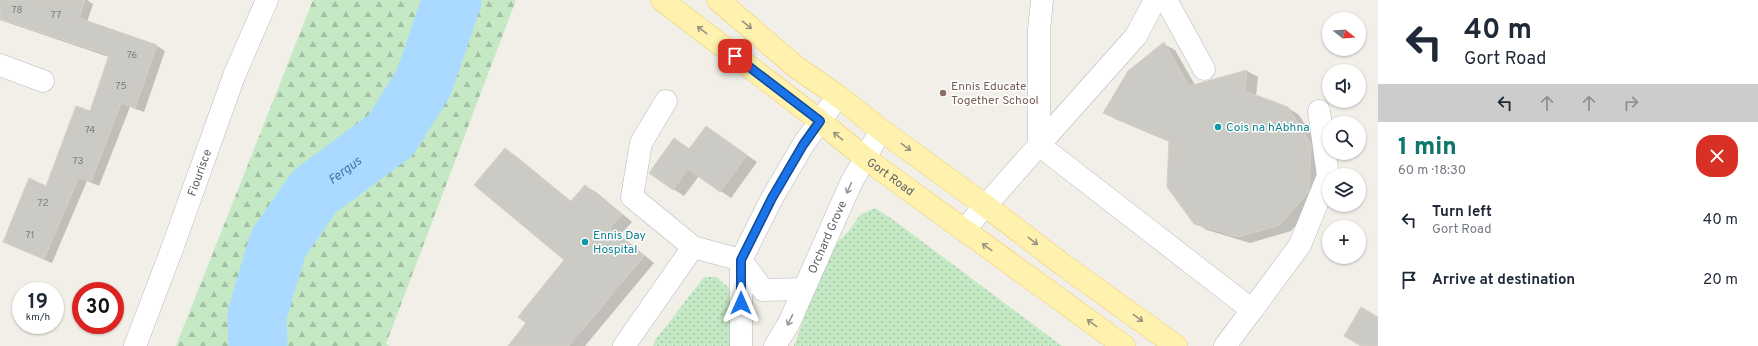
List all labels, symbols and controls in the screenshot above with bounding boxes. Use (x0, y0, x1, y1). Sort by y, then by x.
house number: 78 (11, 4, 23, 17)
house number: 77 (51, 9, 61, 22)
north arrow (1322, 12, 1366, 56)
map controls (1322, 12, 1366, 264)
text: 40 m (1464, 13, 1532, 49)
icon: left (1398, 16, 1450, 68)
one-way arrow (742, 21, 753, 30)
one-way arrow (697, 26, 708, 35)
pin (718, 39, 752, 73)
icon: arrive (724, 45, 746, 67)
text: Gort Road (1464, 48, 1546, 71)
house number: 76 (127, 49, 137, 62)
button: sound (1322, 64, 1366, 108)
place label: Ennis Educate Together School (951, 79, 1039, 109)
house number: 75 (115, 80, 127, 93)
marker: Ennis Educate Together School (938, 88, 948, 98)
icon: left (1494, 92, 1516, 114)
icon: ahead (1536, 92, 1558, 114)
icon: ahead (1578, 92, 1600, 114)
icon: right (1620, 92, 1642, 114)
button: search (1322, 116, 1366, 160)
place label: Cois na hAbhna (1226, 120, 1310, 136)
marker: Cois na hAbhna (1213, 122, 1223, 132)
house number: 74 (85, 124, 95, 137)
one-way arrow (833, 131, 843, 140)
text: 1 min (1398, 133, 1457, 163)
button: close (1696, 135, 1738, 177)
one-way arrow (900, 143, 911, 151)
street label: Fiourisce (185, 147, 216, 199)
water label: Fergus (326, 154, 365, 189)
house number: 73 (72, 155, 84, 168)
street label: Gort Road (863, 155, 917, 200)
text: 60 m · 18:30 (1398, 163, 1466, 179)
button: layers (1322, 168, 1366, 212)
one-way arrow (844, 182, 852, 194)
house number: 72 (37, 197, 49, 210)
street label: Orchard Grove (805, 198, 851, 276)
text: Turn left (1432, 203, 1492, 222)
icon: left (1398, 209, 1420, 231)
text: 40 m (1703, 211, 1738, 230)
button: + (1322, 220, 1366, 264)
text: Gort Road (1432, 222, 1491, 238)
place label: Ennis Day Hospital (593, 228, 646, 258)
house number: 71 (25, 229, 35, 242)
marker: Ennis Day Hospital (580, 237, 590, 247)
one-way arrow (1027, 237, 1038, 245)
one-way arrow (982, 243, 993, 251)
icon: arrive (1398, 269, 1420, 291)
text: Arrive at destination (1432, 271, 1575, 290)
text: 20 m (1703, 271, 1738, 290)
speed limit sign: 30 (72, 282, 124, 334)
position arrow (720, 282, 762, 324)
text: 19 (28, 290, 48, 316)
text: km/h (26, 311, 50, 324)
one-way arrow (786, 313, 793, 325)
one-way arrow (1132, 314, 1143, 322)
one-way arrow (1087, 319, 1098, 327)

